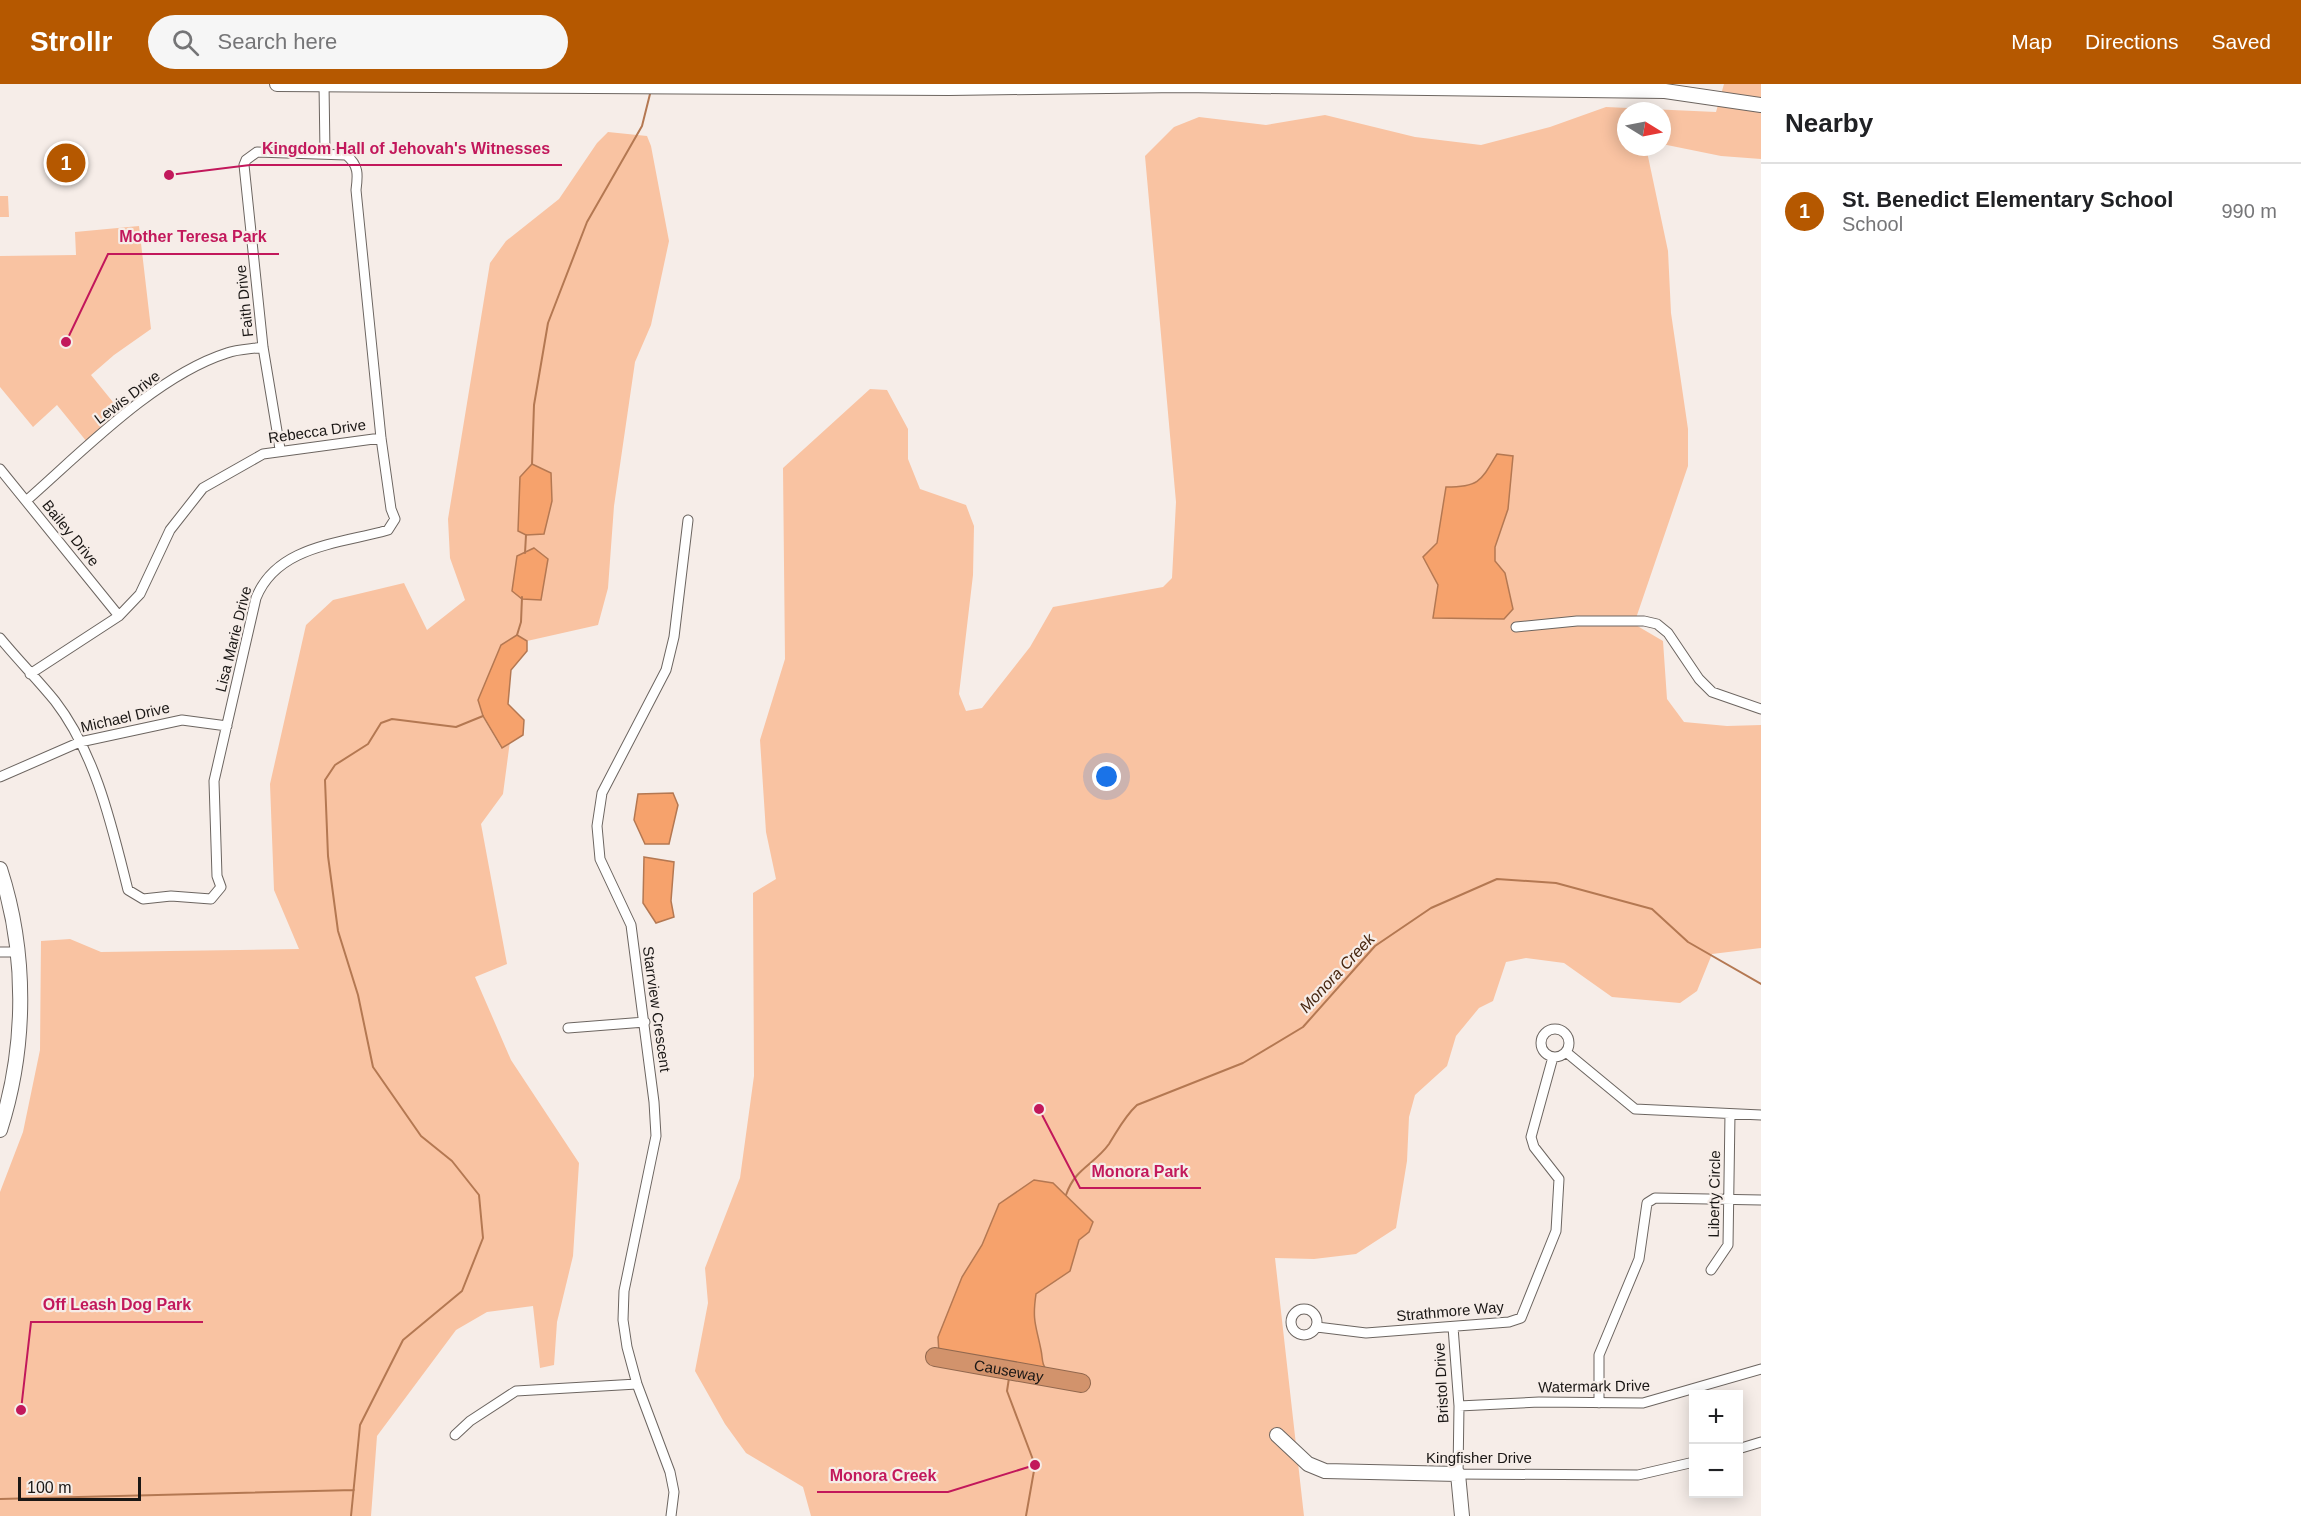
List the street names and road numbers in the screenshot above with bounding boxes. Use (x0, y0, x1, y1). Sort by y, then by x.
street label: Faith Drive (232, 264, 256, 338)
street label: Lewis Drive (91, 367, 163, 427)
street label: Rebecca Drive (267, 416, 367, 446)
street label: Bailey Drive (39, 497, 103, 569)
street label: Lisa Marie Drive (212, 584, 254, 694)
street label: Michael Drive (79, 698, 171, 736)
street label: Starrview Crescent (640, 945, 674, 1074)
street label: Liberty Circle (1705, 1150, 1723, 1238)
street label: Strathmore Way (1396, 1298, 1505, 1324)
street label: Bristol Drive (1430, 1342, 1452, 1424)
street label: Causeway (973, 1356, 1045, 1385)
street label: Watermark Drive (1538, 1377, 1650, 1395)
street label: Kingfisher Drive (1426, 1449, 1532, 1466)

